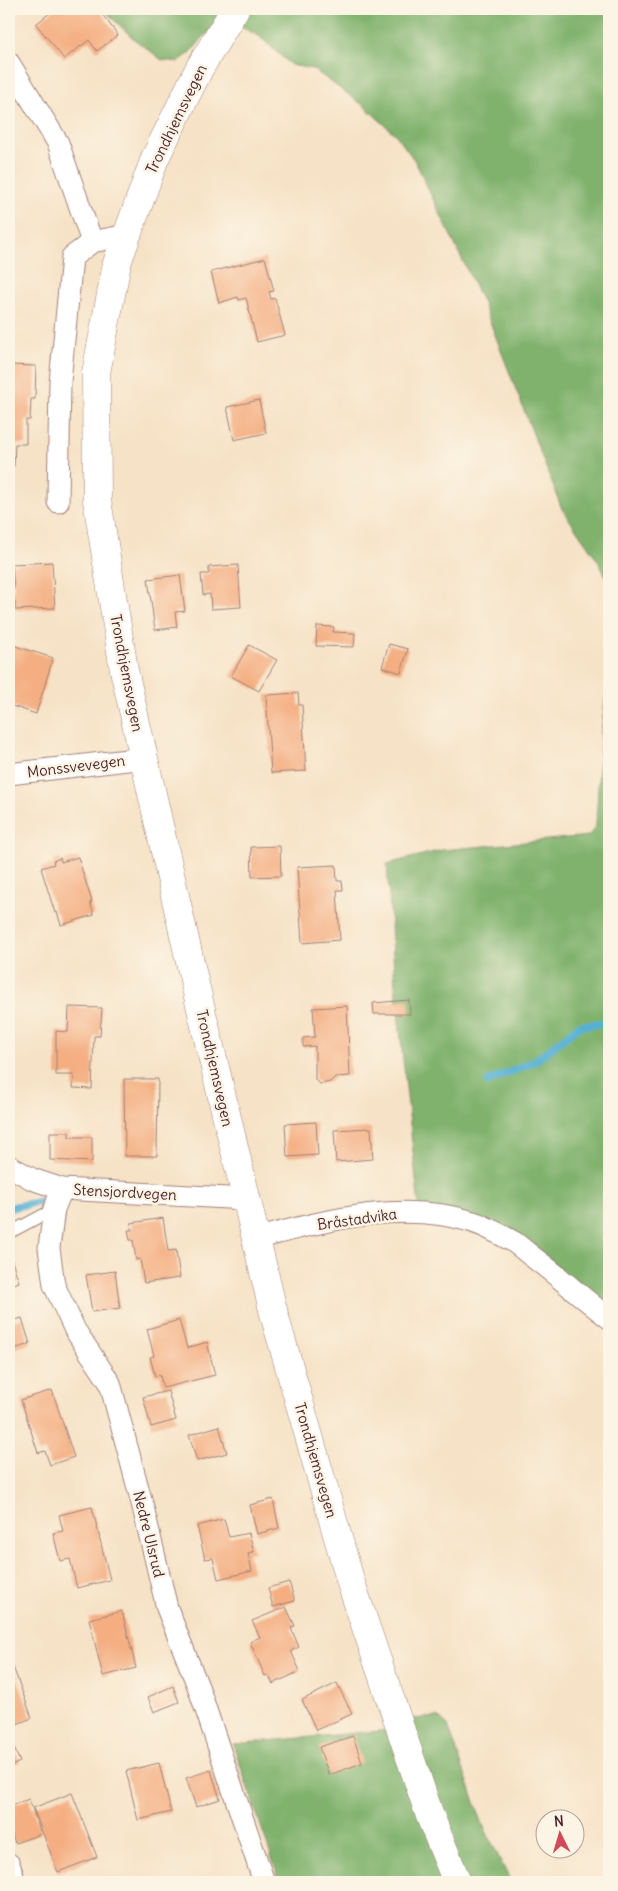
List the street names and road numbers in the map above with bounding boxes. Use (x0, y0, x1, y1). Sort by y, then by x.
street label: Trondhjemsvegen (141, 61, 211, 177)
street label: Trondhjemsvegen (106, 613, 148, 734)
street label: Monssvevegen (26, 751, 126, 781)
street label: Trondhjemsvegen (192, 1008, 238, 1129)
street label: Stensjordvegen (73, 1180, 178, 1204)
street label: Bråstadvika (316, 1204, 399, 1234)
street label: Trondhjemsvegen (290, 1400, 342, 1520)
street label: Nedre Ulsrud (129, 1489, 169, 1579)

